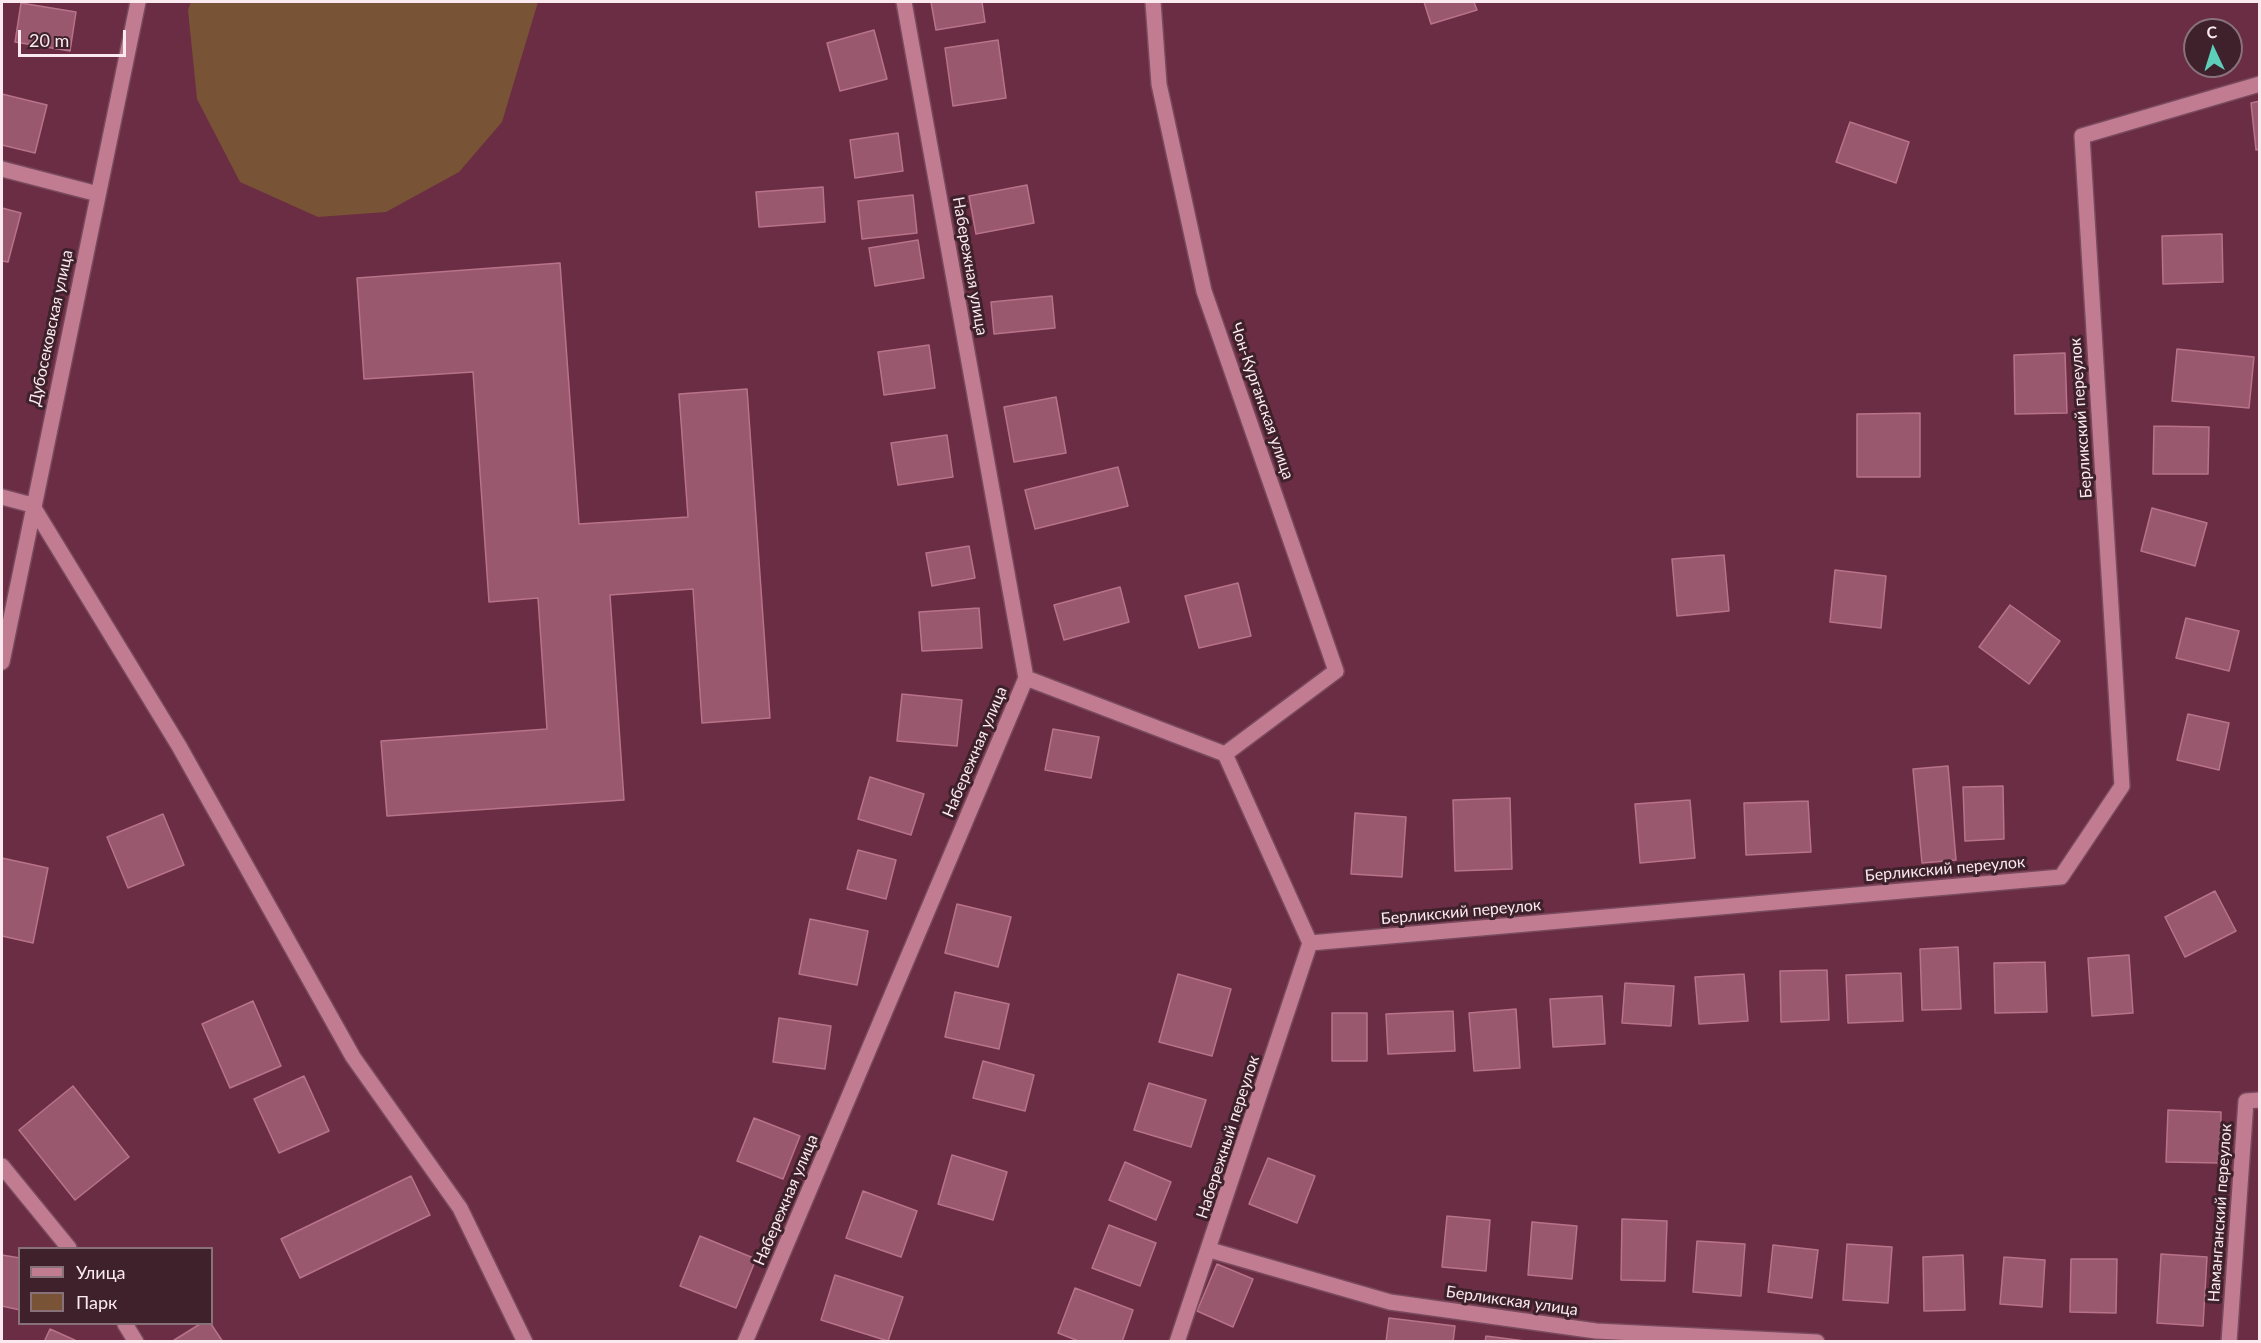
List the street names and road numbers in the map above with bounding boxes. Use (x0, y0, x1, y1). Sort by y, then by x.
street label: Набережная улица (948, 195, 992, 337)
street label: Дубосековская улица (25, 248, 77, 408)
street label: Чон-Курганская улица (1226, 320, 1298, 482)
street label: Берликский переулок (2066, 337, 2096, 499)
street label: Набережная улица (939, 684, 1011, 820)
street label: Берликский переулок (1864, 852, 2026, 886)
street label: Берликский переулок (1380, 895, 1542, 929)
street label: Набережный переулок (1193, 1053, 1263, 1221)
street label: Наманганский переулок (2204, 1123, 2236, 1303)
street label: Набережная улица (750, 1132, 822, 1268)
street label: Берликская улица (1445, 1282, 1579, 1320)

